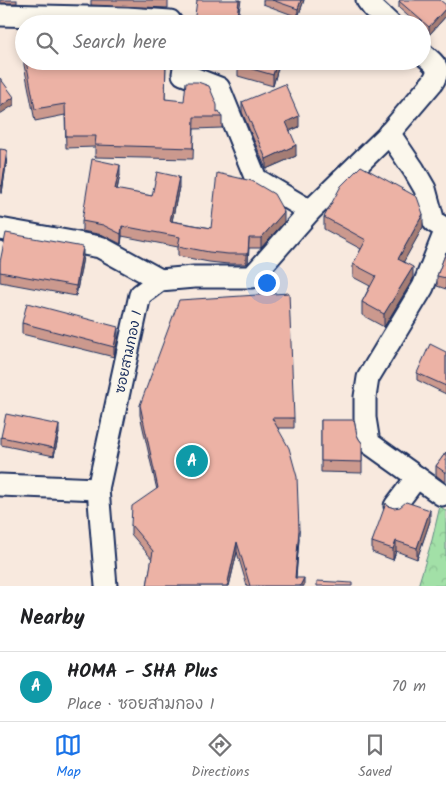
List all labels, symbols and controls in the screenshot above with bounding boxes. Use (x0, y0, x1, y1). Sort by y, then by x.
search box (15, 15, 431, 70)
text: Search here (73, 28, 167, 58)
icon: search (33, 29, 61, 57)
your location (254, 270, 280, 296)
street label: ซอยสามกอง 1 (109, 309, 149, 396)
pin: A (176, 442, 208, 480)
text: Nearby (20, 602, 85, 635)
text: HOMA - SHA Plus (67, 657, 218, 687)
text: A (31, 674, 41, 699)
text: 70 m (391, 674, 426, 699)
text: Place · ซอยสามกอง 1 (67, 692, 215, 717)
tab: Map (54, 731, 82, 783)
tab: Directions (191, 731, 249, 783)
tab: Saved (358, 731, 392, 783)

